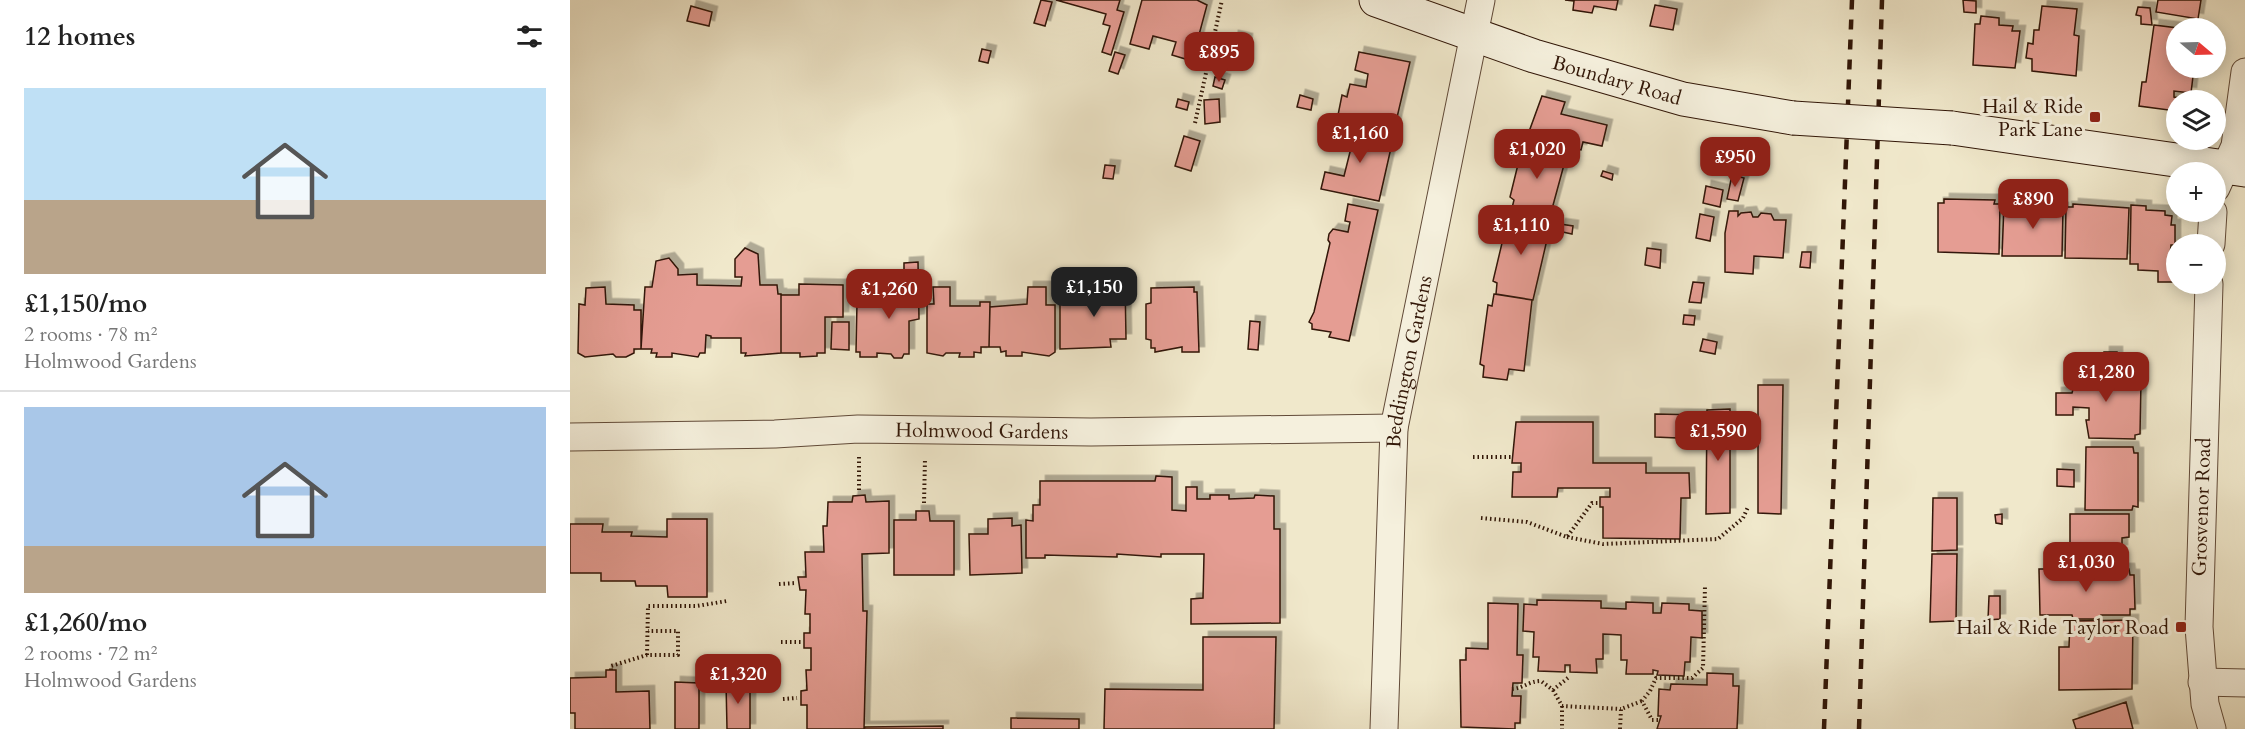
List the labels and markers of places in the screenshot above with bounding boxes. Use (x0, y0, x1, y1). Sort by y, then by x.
pin: £895 (1183, 32, 1255, 83)
place label: Hail & Ride Park Lane (1982, 93, 2083, 143)
marker: Hail & Ride Park Lane (2088, 110, 2102, 124)
pin: £1,160 (1311, 113, 1409, 164)
pin: £1,020 (1488, 129, 1586, 180)
pin: £950 (1699, 137, 1771, 188)
pin: £890 (1997, 179, 2069, 230)
pin: £1,110 (1472, 205, 1570, 256)
pin: £1,150 (1045, 267, 1143, 318)
pin: £1,260 (840, 269, 938, 320)
pin: £1,280 (2057, 352, 2155, 403)
pin: £1,590 (1669, 411, 1767, 462)
pin: £1,030 (2037, 542, 2135, 593)
place label: Hail & Ride Taylor Road (1956, 614, 2169, 641)
marker: Hail & Ride Taylor Road (2174, 620, 2188, 634)
pin: £1,320 (689, 654, 787, 705)

